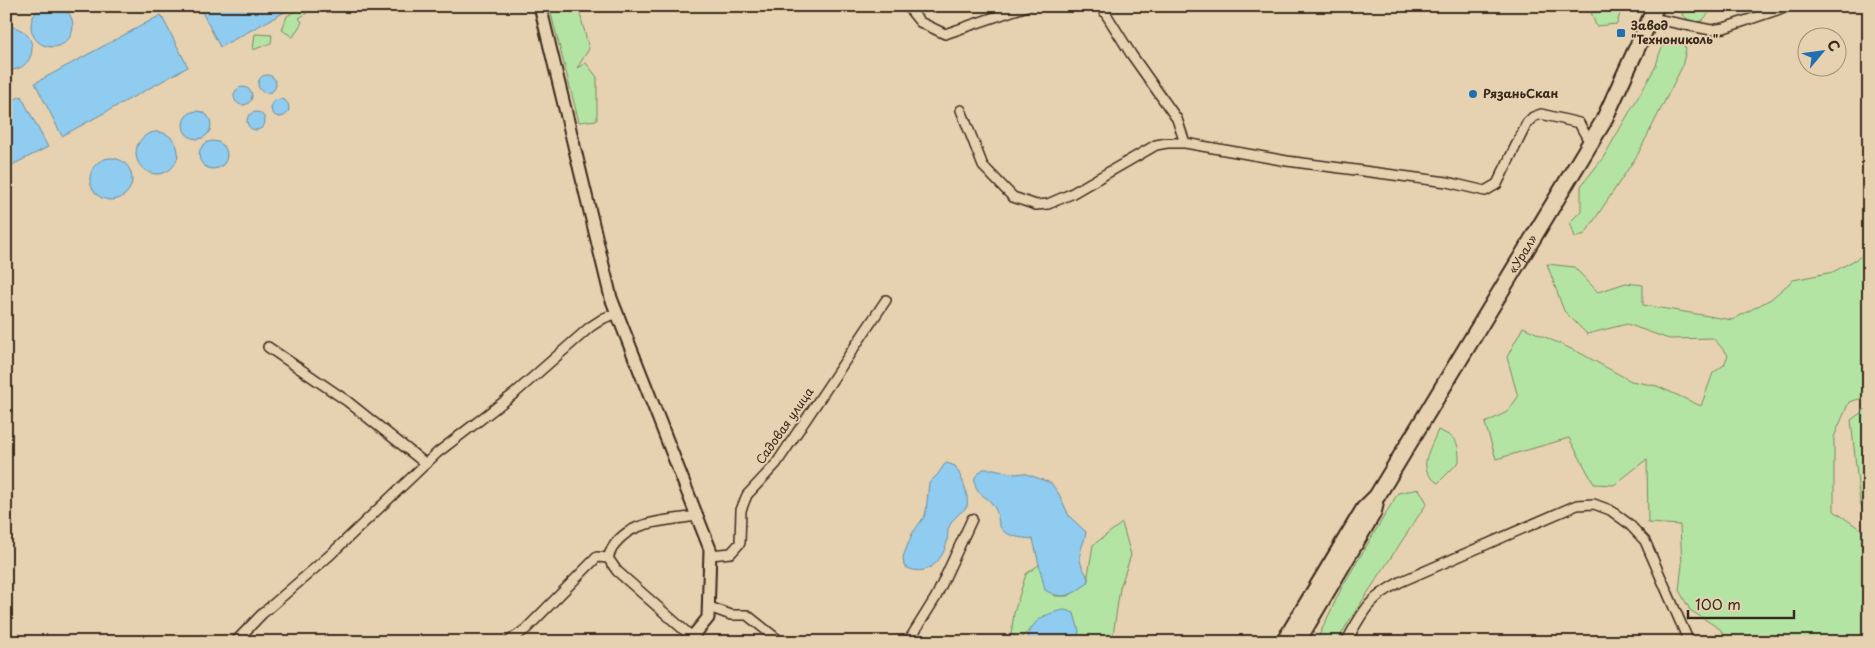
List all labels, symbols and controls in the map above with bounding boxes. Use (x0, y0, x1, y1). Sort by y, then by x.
place label: Завод "Технониколь" (1630, 16, 1718, 48)
marker: Завод "Технониколь" (1615, 27, 1627, 39)
north arrow (1798, 28, 1848, 78)
text: С (1822, 36, 1846, 55)
place label: РязаньСкан (1483, 84, 1559, 102)
marker: РязаньСкан (1467, 88, 1479, 100)
street label: «Урал» (1503, 231, 1541, 277)
street label: Садовая улица (751, 383, 818, 468)
scale bar (1688, 588, 1794, 620)
text: 100 m (1695, 592, 1741, 615)

